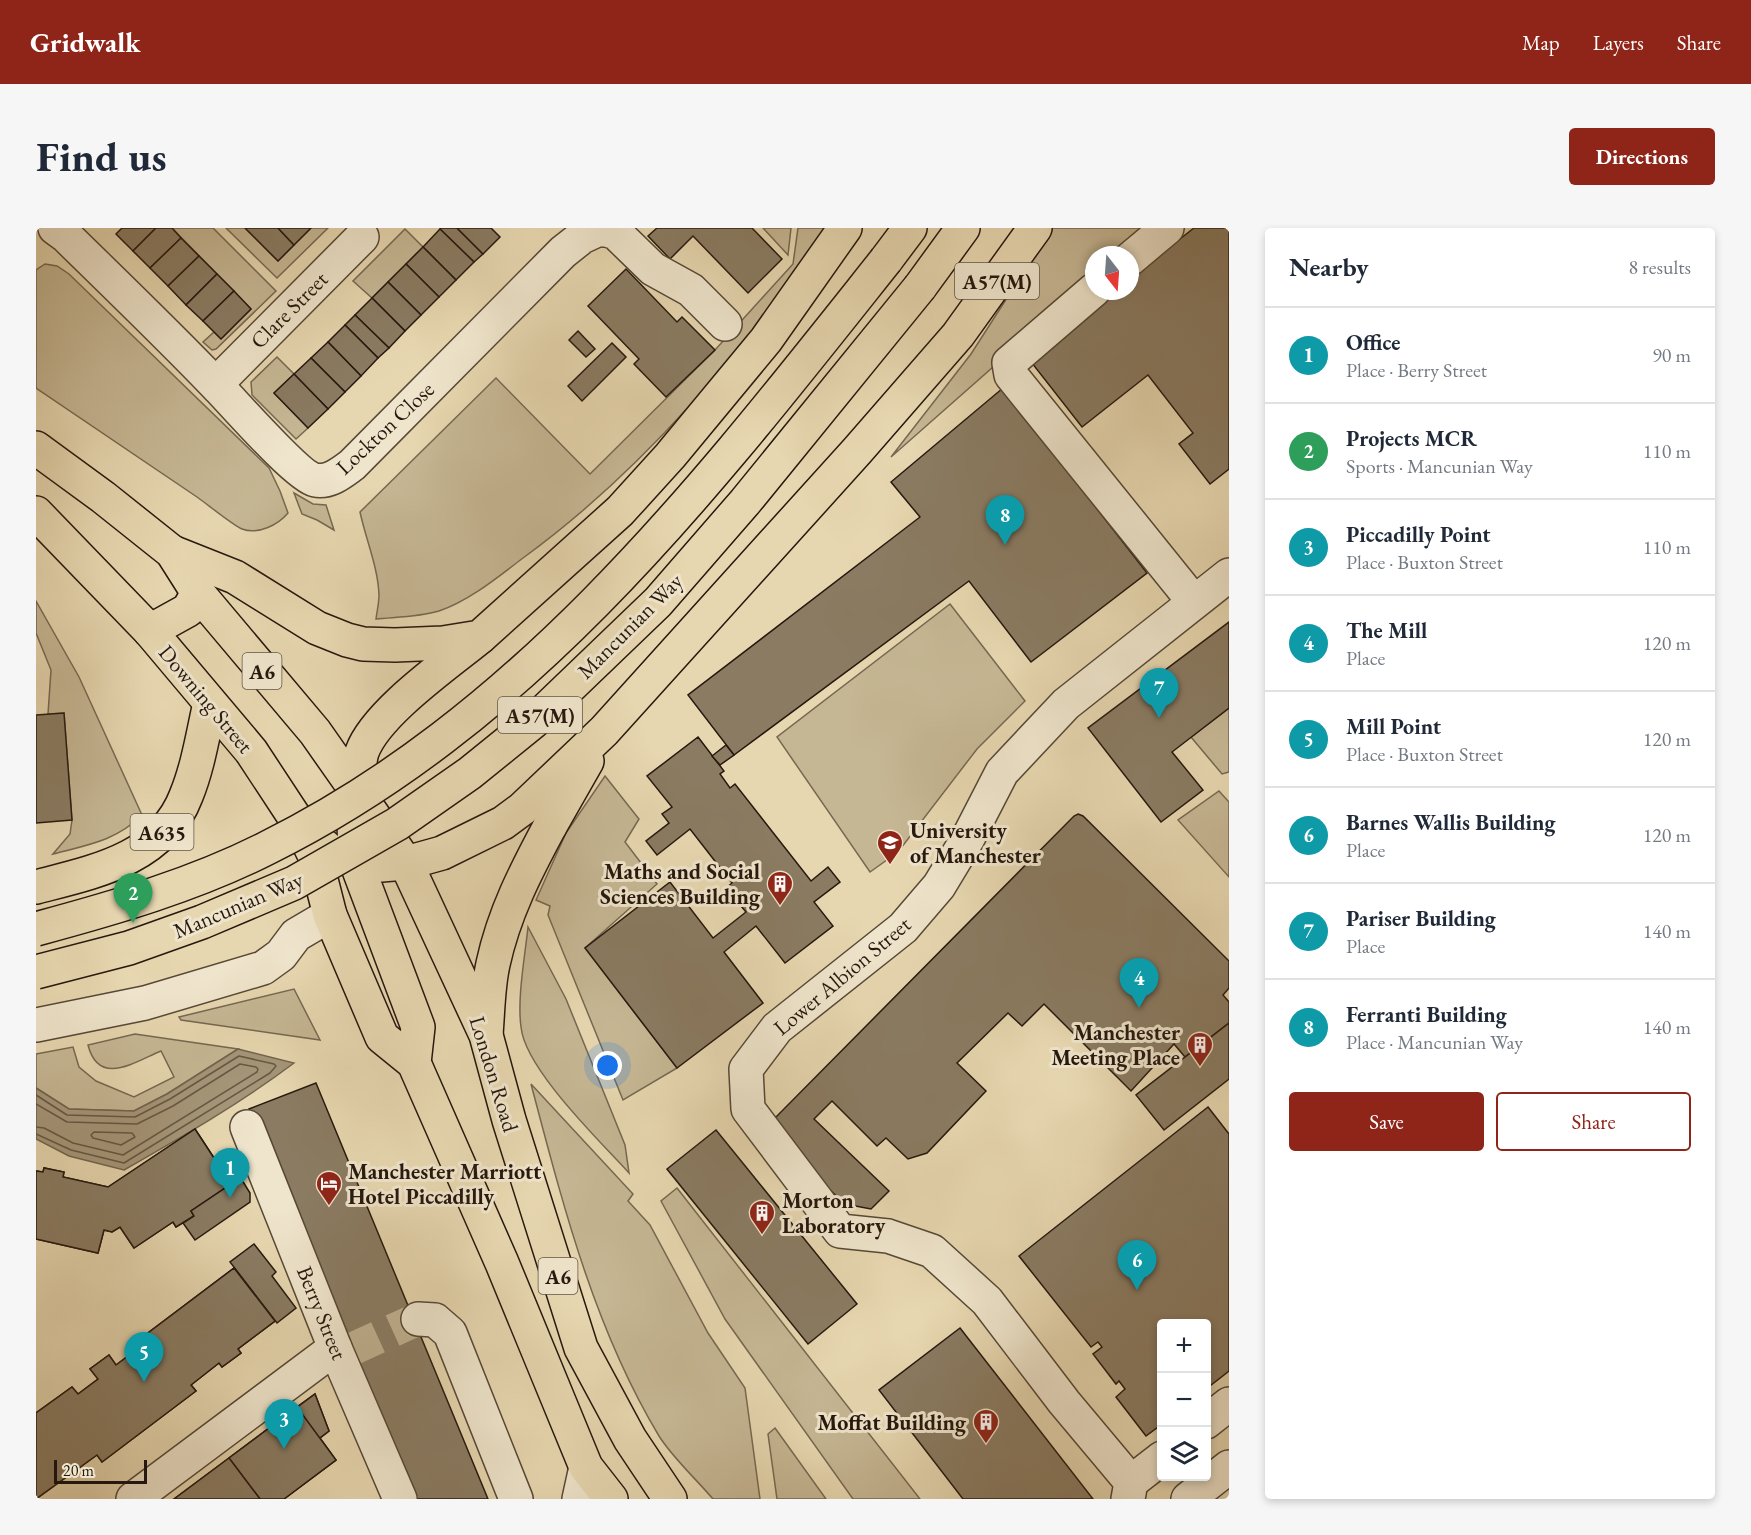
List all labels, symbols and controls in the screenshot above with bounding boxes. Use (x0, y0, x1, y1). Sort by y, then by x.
text: Gridwalk (30, 24, 141, 60)
text: Map (1522, 29, 1560, 56)
text: Layers (1593, 29, 1644, 56)
text: Share (1677, 29, 1721, 56)
button: Directions (1569, 128, 1715, 185)
text: Find us (36, 129, 167, 184)
north arrow (1085, 246, 1139, 300)
text: Nearby (1289, 250, 1369, 284)
text: 8 results (1628, 254, 1691, 280)
road number: A57(M) (955, 263, 1039, 299)
street label: Clare Street (244, 265, 334, 355)
text: Office (1346, 328, 1401, 357)
text: 1 (1303, 342, 1314, 368)
text: 90 m (1652, 342, 1691, 368)
text: Place · Berry Street (1346, 357, 1487, 383)
street label: Lockton Close (330, 375, 441, 481)
text: Projects MCR (1346, 424, 1477, 453)
text: 2 (1303, 438, 1314, 464)
text: 110 m (1643, 438, 1691, 464)
text: Sports · Mancunian Way (1346, 453, 1533, 479)
pin: 8 (986, 496, 1024, 545)
text: Piccadilly Point (1346, 520, 1490, 549)
text: 3 (1303, 534, 1314, 560)
text: 110 m (1643, 534, 1691, 560)
text: Place · Buxton Street (1346, 549, 1503, 575)
street label: Mancunian Way (571, 567, 689, 685)
text: The Mill (1346, 616, 1427, 645)
text: 4 (1303, 630, 1314, 656)
text: 120 m (1643, 630, 1691, 656)
street label: Downing Street (152, 639, 260, 759)
text: Place (1346, 645, 1385, 671)
road number: A6 (242, 653, 282, 689)
pin: 7 (1140, 668, 1178, 718)
road number: A57(M) (498, 697, 582, 733)
text: Mill Point (1346, 712, 1441, 741)
text: 5 (1303, 726, 1314, 752)
text: 120 m (1643, 726, 1691, 752)
text: Place · Buxton Street (1346, 741, 1503, 767)
text: Barnes Wallis Building (1346, 808, 1556, 837)
road number: A635 (130, 814, 194, 850)
place label: University of Manchester (910, 816, 1042, 870)
text: 6 (1303, 822, 1314, 848)
text: 120 m (1643, 822, 1691, 848)
school or university icon: University of Manchester (875, 828, 905, 866)
text: Place (1346, 837, 1385, 863)
place label: Maths and Social Sciences Building (600, 857, 761, 911)
street label: Mancunian Way (169, 864, 308, 945)
building icon: Maths and Social Sciences Building (765, 869, 795, 907)
pin: 2 (114, 874, 152, 923)
text: Pariser Building (1346, 904, 1496, 933)
street label: Lower Albion Street (767, 910, 917, 1042)
text: 7 (1303, 918, 1314, 944)
text: 140 m (1643, 918, 1691, 944)
text: Place (1346, 933, 1385, 959)
pin: 4 (1120, 958, 1158, 1008)
text: Ferranti Building (1346, 1000, 1507, 1029)
street label: London Road (463, 1013, 526, 1136)
text: 8 (1303, 1014, 1314, 1040)
text: 140 m (1643, 1014, 1691, 1040)
place label: Manchester Meeting Place (1051, 1018, 1181, 1072)
text: Place · Mancunian Way (1346, 1029, 1523, 1055)
building icon: Manchester Meeting Place (1185, 1030, 1215, 1068)
your location (593, 1051, 622, 1080)
button: Save (1289, 1092, 1484, 1151)
button: Share (1496, 1092, 1691, 1151)
pin: 1 (210, 1148, 250, 1198)
place label: Manchester Marriott Hotel Piccadilly (348, 1157, 542, 1211)
hotel icon: Manchester Marriott Hotel Piccadilly (314, 1169, 344, 1207)
place label: Morton Laboratory (782, 1186, 886, 1240)
building icon: Morton Laboratory (747, 1198, 777, 1236)
pin: 6 (1118, 1240, 1156, 1290)
road number: A6 (538, 1258, 578, 1294)
street label: Berry Street (290, 1262, 354, 1364)
map controls (1157, 1319, 1211, 1481)
button: + (1157, 1319, 1211, 1373)
pin: 5 (124, 1332, 164, 1382)
button: − (1157, 1373, 1211, 1427)
pin: 3 (264, 1400, 304, 1449)
building icon: Moffat Building (971, 1407, 1001, 1445)
place label: Moffat Building (817, 1408, 967, 1437)
button: layers (1157, 1427, 1211, 1481)
scale bar (54, 1457, 147, 1484)
text: 20 m (63, 1460, 94, 1481)

